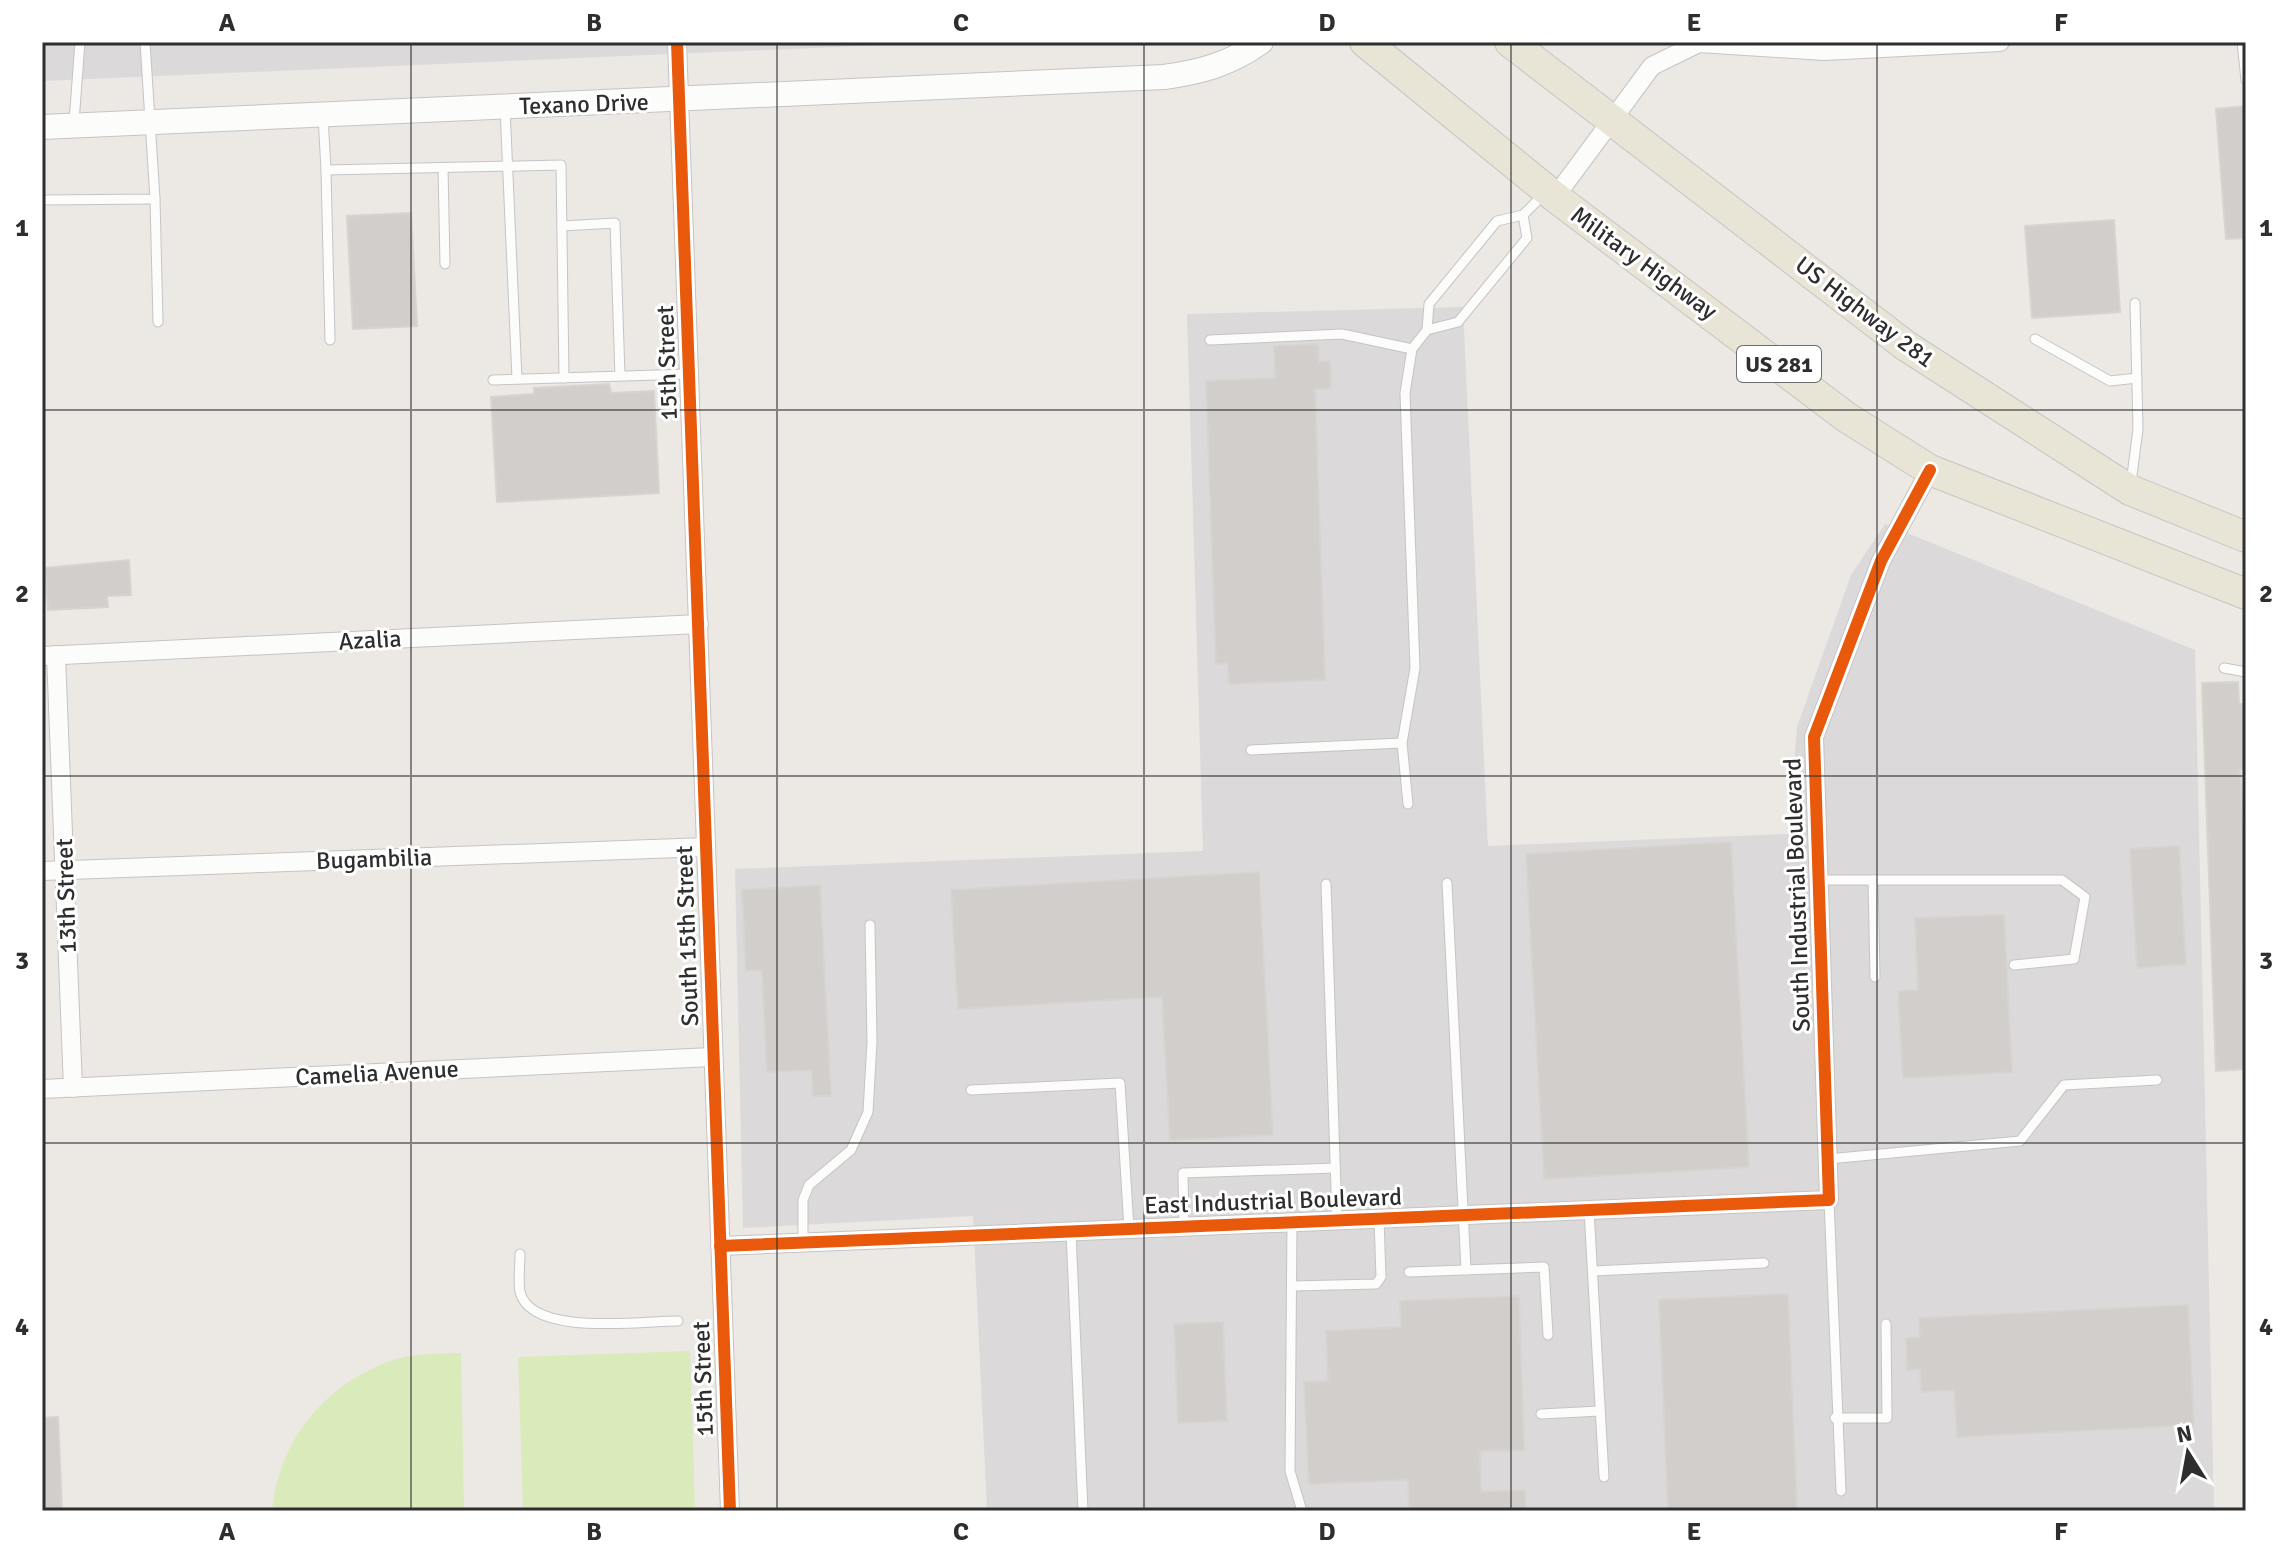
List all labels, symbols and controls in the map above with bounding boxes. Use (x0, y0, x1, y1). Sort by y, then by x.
text: A (219, 7, 236, 39)
text: B (586, 7, 602, 39)
text: C (953, 7, 969, 39)
text: D (1318, 7, 1336, 39)
text: E (1687, 7, 1701, 39)
text: F (2054, 7, 2068, 39)
street label: Texano Drive (519, 87, 649, 121)
street label: Military Highway (1565, 200, 1723, 326)
text: 1 (15, 212, 29, 244)
text: 1 (2259, 212, 2273, 244)
street label: US Highway 281 (1789, 250, 1941, 374)
street label: 15th Street (650, 305, 684, 421)
road number: US 281 (1737, 346, 1821, 382)
text: 2 (15, 578, 29, 610)
text: 2 (2259, 578, 2273, 610)
street label: Azalia (338, 623, 402, 657)
street label: South Industrial Boulevard (1777, 758, 1817, 1032)
street label: 13th Street (49, 838, 83, 954)
street label: Bugambilia (315, 842, 433, 876)
street label: South 15th Street (669, 845, 705, 1027)
text: 3 (15, 945, 29, 977)
text: 3 (2259, 945, 2273, 977)
street label: Camelia Avenue (295, 1054, 459, 1092)
street label: East Industrial Boulevard (1144, 1182, 1402, 1220)
text: 4 (15, 1311, 29, 1343)
text: 4 (2259, 1311, 2273, 1343)
street label: 15th Street (686, 1321, 720, 1437)
north arrow (2148, 1413, 2228, 1493)
text: N (2174, 1419, 2194, 1449)
text: A (219, 1516, 236, 1548)
text: B (586, 1516, 602, 1548)
text: C (953, 1516, 969, 1548)
text: D (1318, 1516, 1336, 1548)
text: E (1687, 1516, 1701, 1548)
text: F (2054, 1516, 2068, 1548)

